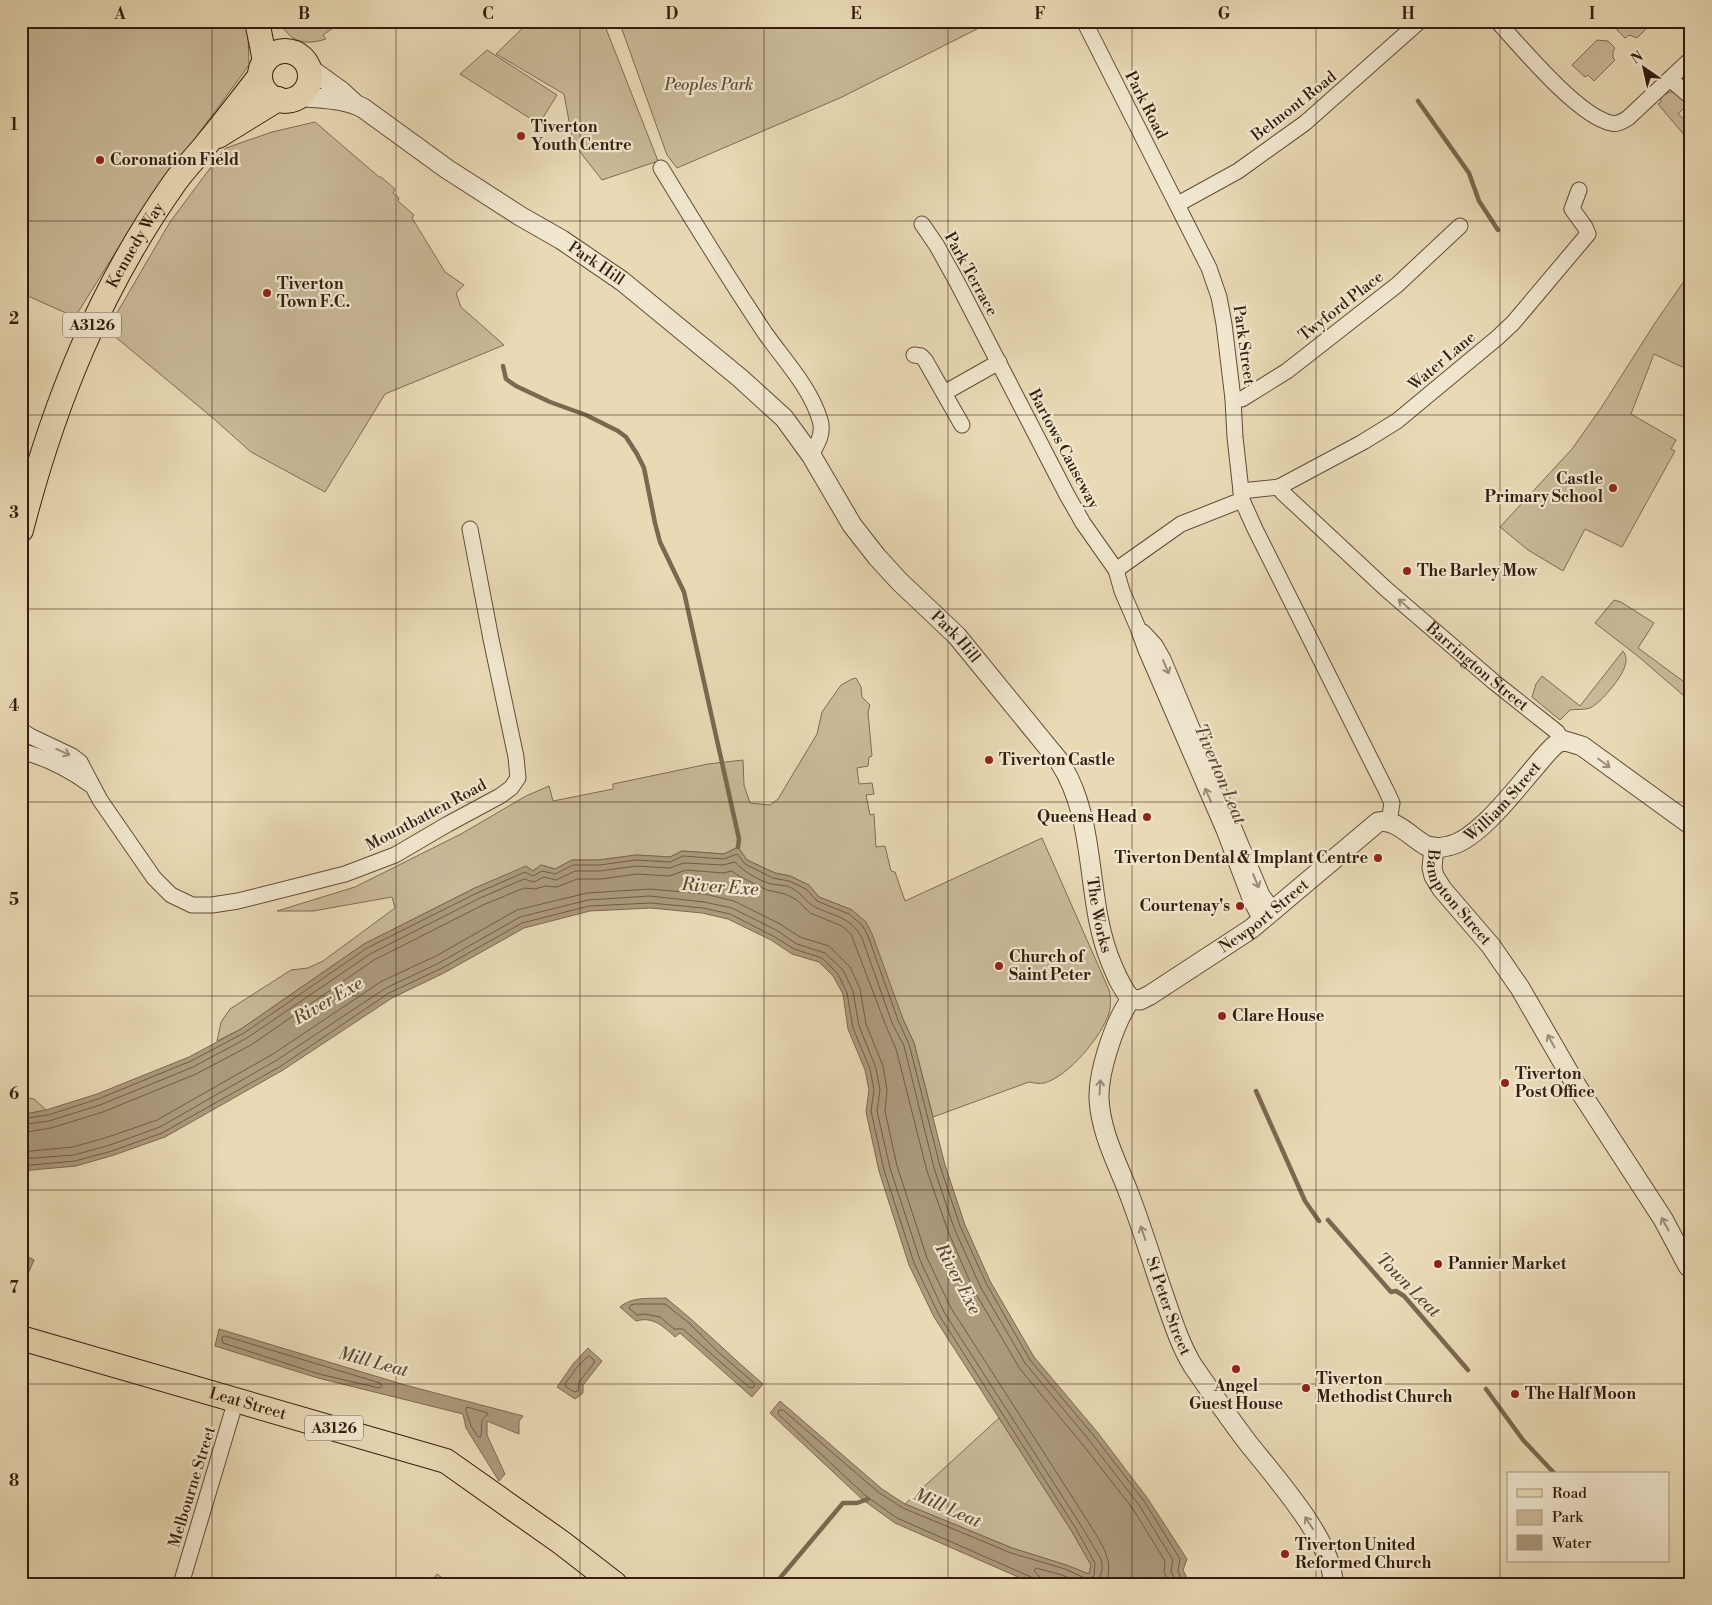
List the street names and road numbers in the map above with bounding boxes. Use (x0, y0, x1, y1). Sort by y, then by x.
street label: Belmont Road (1247, 67, 1341, 146)
street label: Park Road (1120, 68, 1172, 142)
street label: Kennedy Way (102, 198, 168, 292)
street label: Park Terrace (940, 229, 1002, 319)
street label: Park Hill (564, 237, 629, 290)
street label: Twyford Place (1295, 267, 1387, 345)
street label: Park Street (1229, 304, 1260, 386)
road number: A3126 (63, 312, 121, 338)
street label: Water Lane (1404, 327, 1480, 396)
street label: Bartows Causeway (1024, 385, 1104, 512)
street label: Park Hill (926, 606, 985, 667)
street label: Barrington Street (1421, 617, 1533, 716)
street label: William Street (1460, 757, 1545, 847)
street label: Mountbatten Road (362, 775, 490, 855)
street label: Bampton Street (1422, 847, 1496, 950)
street label: Newport Street (1215, 874, 1313, 957)
street label: The Works (1082, 876, 1117, 956)
street label: St Peter Street (1142, 1254, 1196, 1359)
street label: Leat Street (207, 1383, 289, 1424)
road number: A3126 (305, 1416, 363, 1440)
street label: Melbourne Street (164, 1424, 220, 1550)

